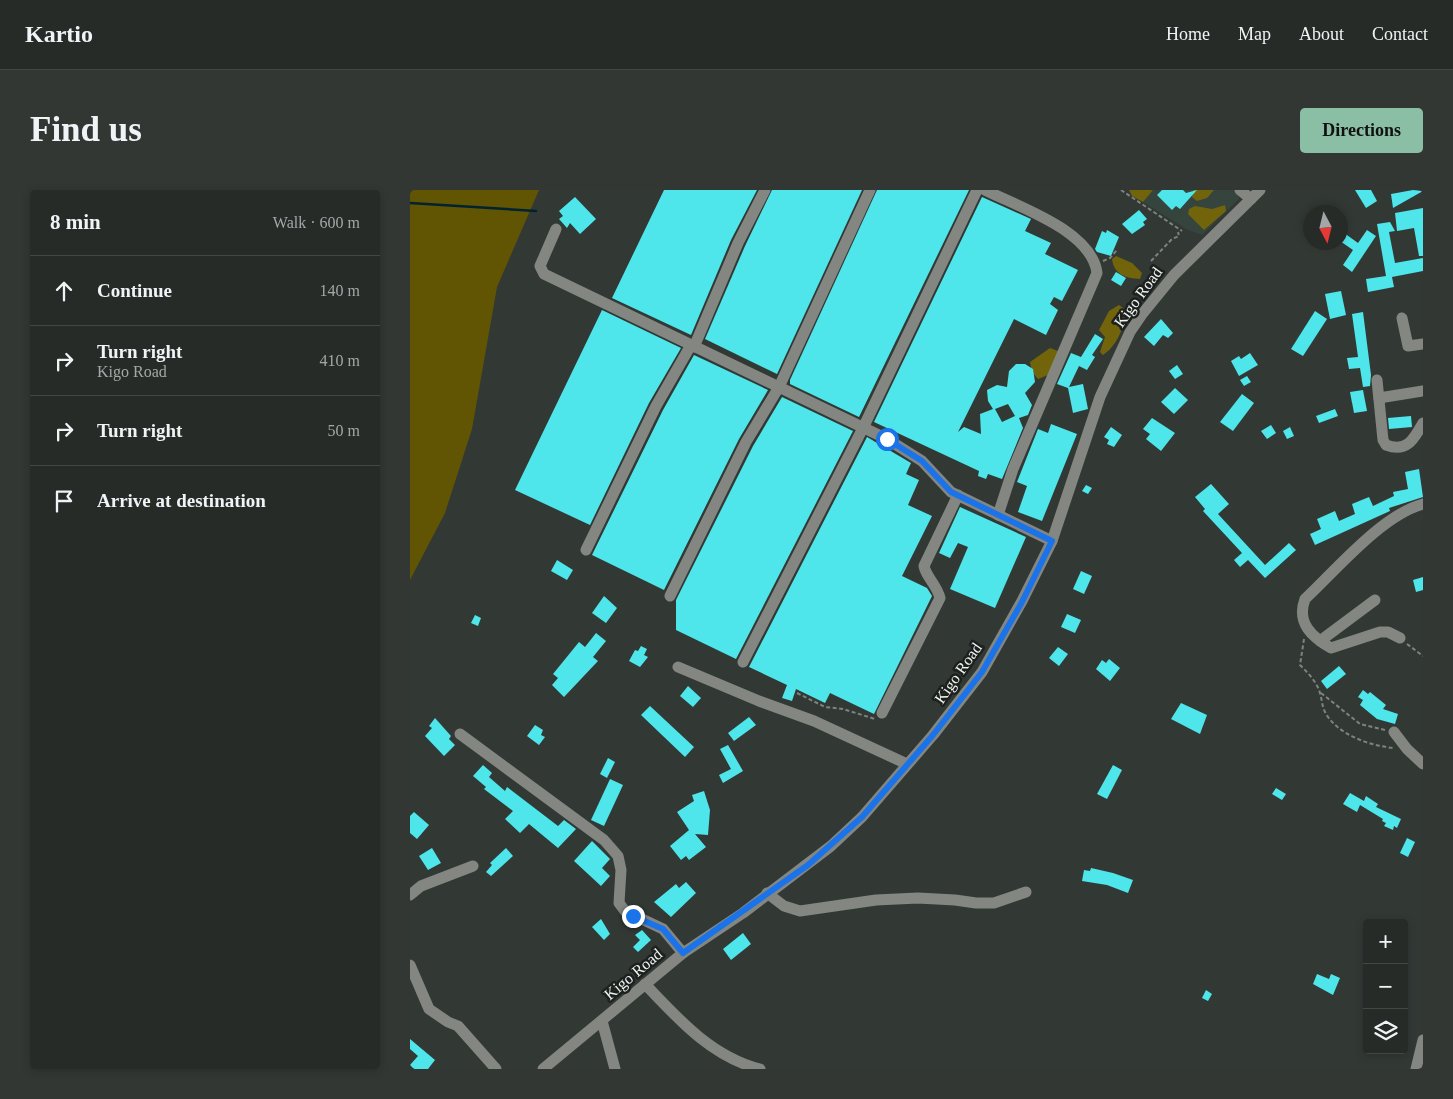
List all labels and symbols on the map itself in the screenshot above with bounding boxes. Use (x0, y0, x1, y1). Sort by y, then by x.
north arrow (1303, 205, 1348, 250)
street label: Kigo Road (1111, 264, 1166, 331)
route start (876, 428, 899, 451)
street label: Kigo Road (931, 640, 986, 707)
route end (622, 905, 645, 928)
street label: Kigo Road (601, 945, 666, 1004)

